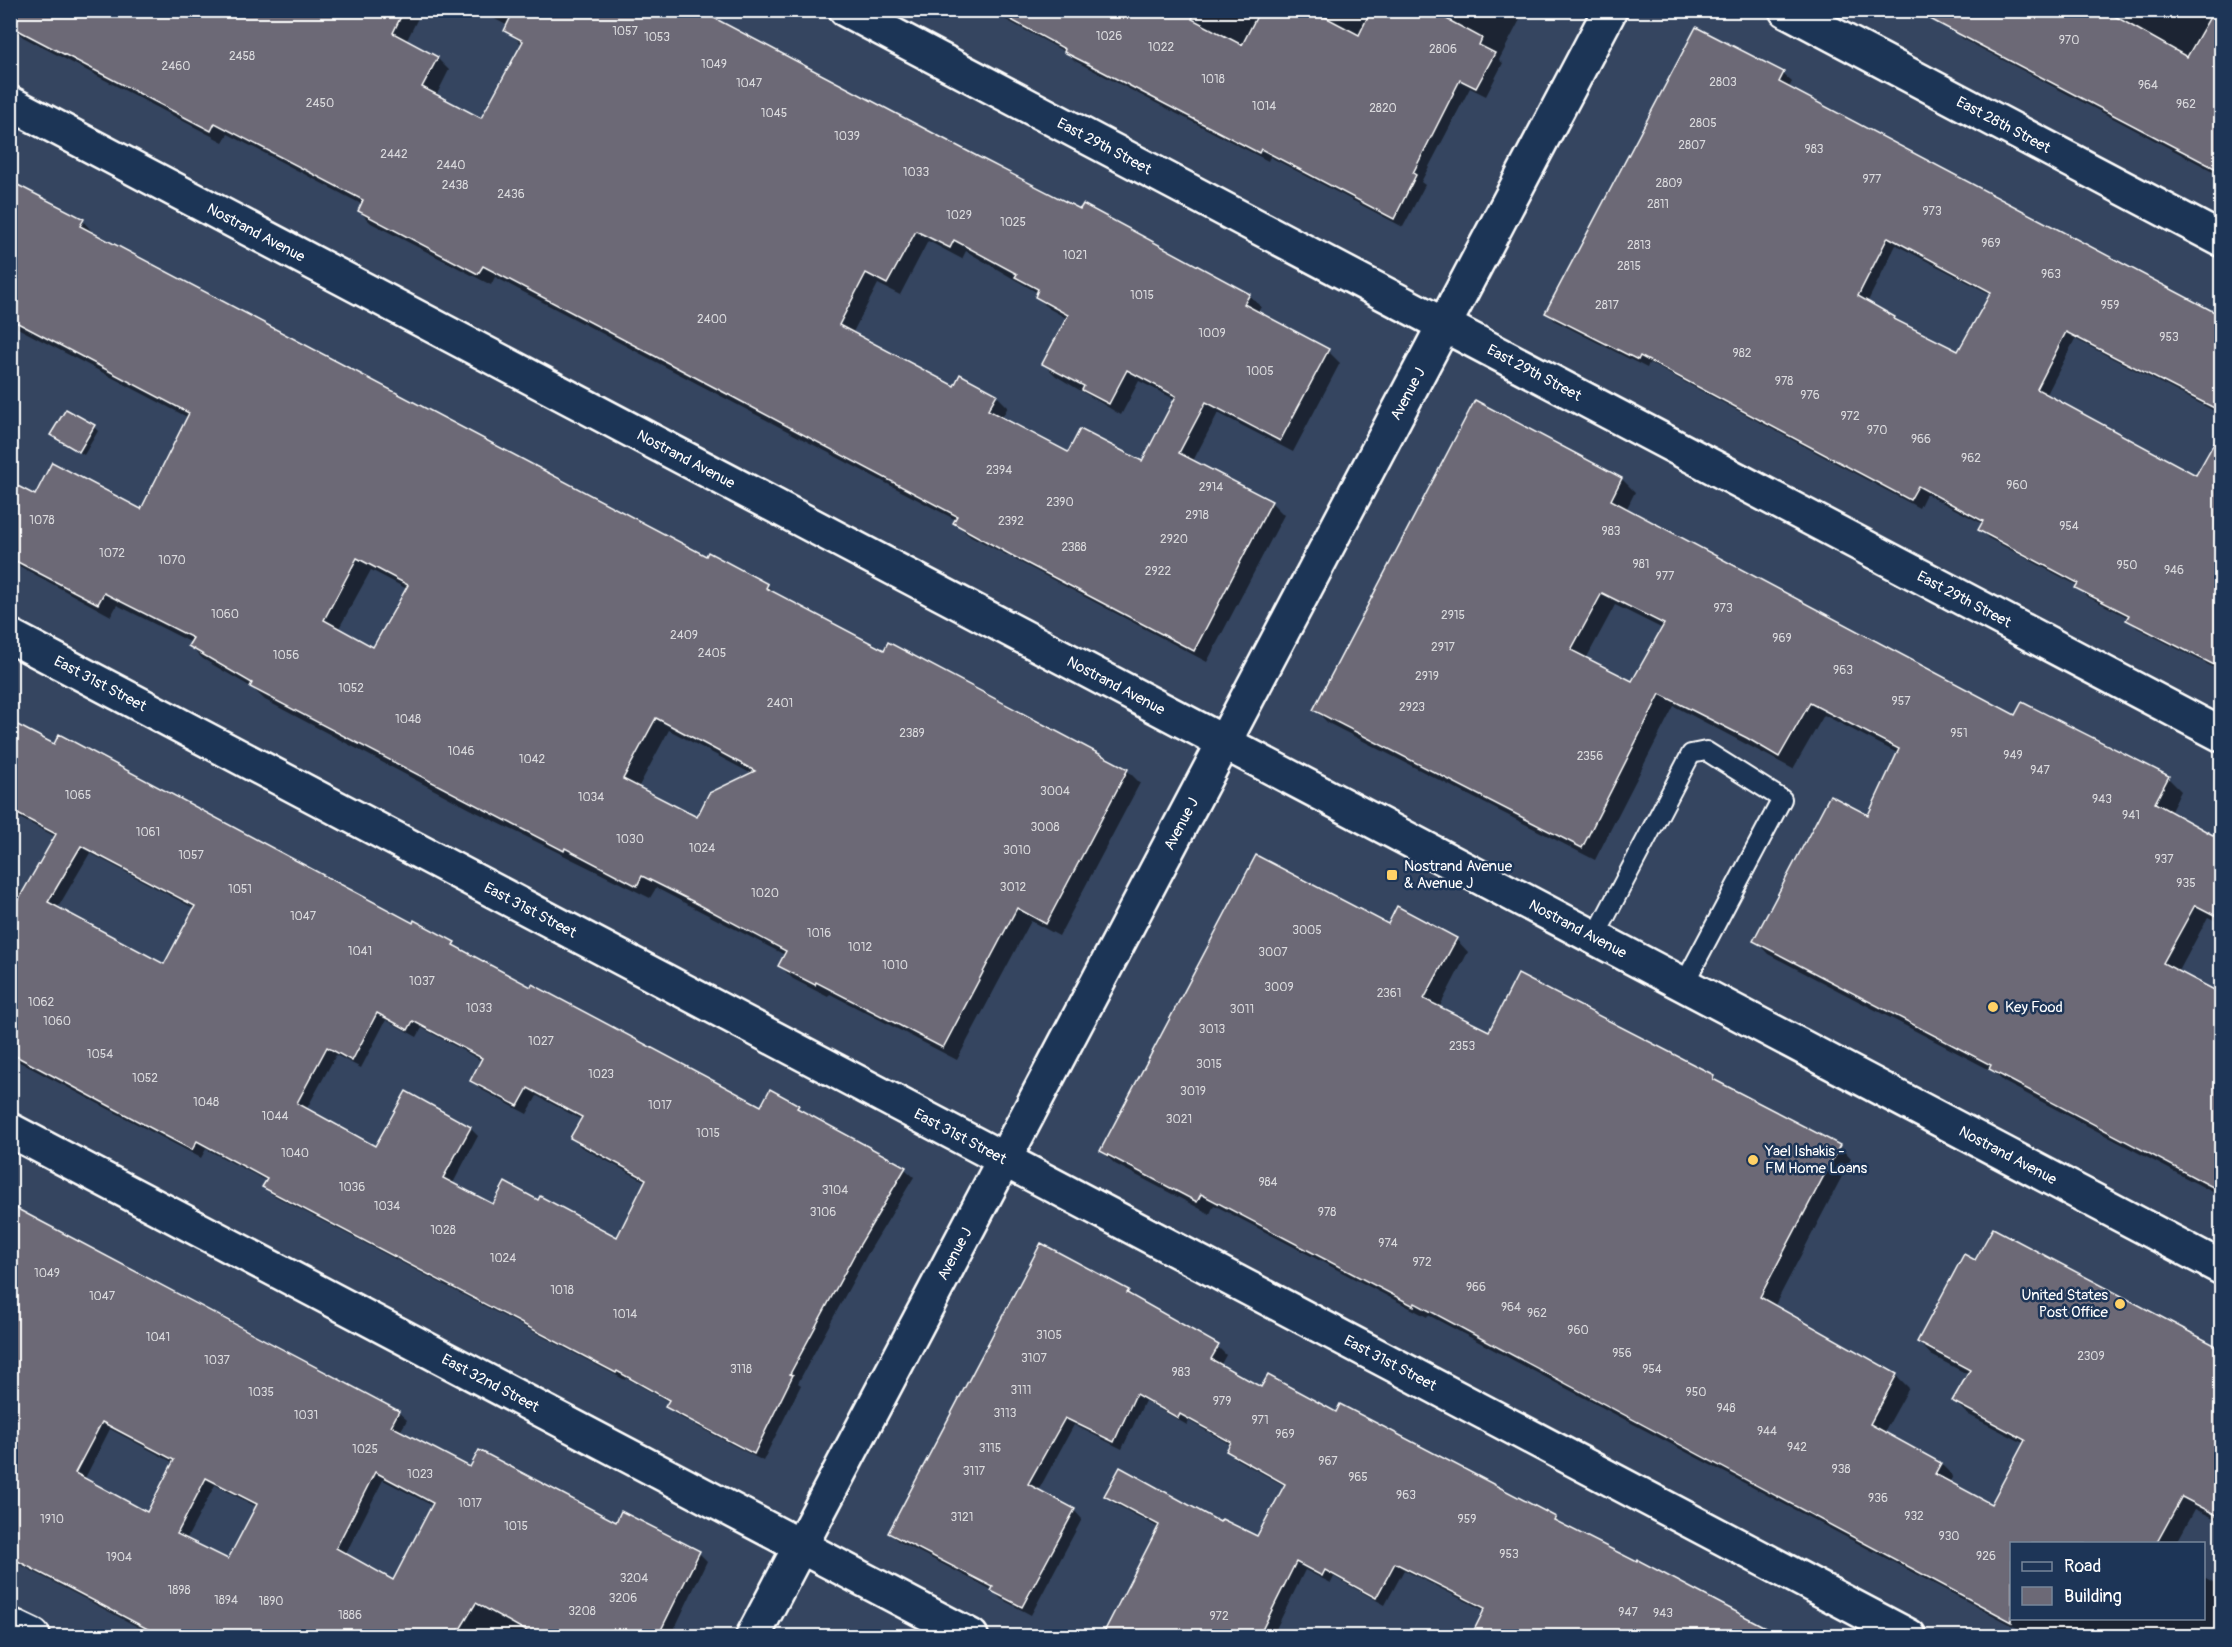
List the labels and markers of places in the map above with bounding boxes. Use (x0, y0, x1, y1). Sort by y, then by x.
place label: Nostrand Avenue & Avenue J (1404, 857, 1513, 893)
marker: Nostrand Avenue & Avenue J (1385, 868, 1399, 882)
place label: Key Food (2005, 998, 2063, 1017)
marker: Key Food (1986, 1000, 2000, 1014)
place label: Yael Ishakis - FM Home Loans (1764, 1142, 1867, 1178)
marker: Yael Ishakis - FM Home Loans (1746, 1153, 1760, 1167)
place label: United States Post Office (2021, 1286, 2109, 1322)
marker: United States Post Office (2113, 1297, 2127, 1311)

